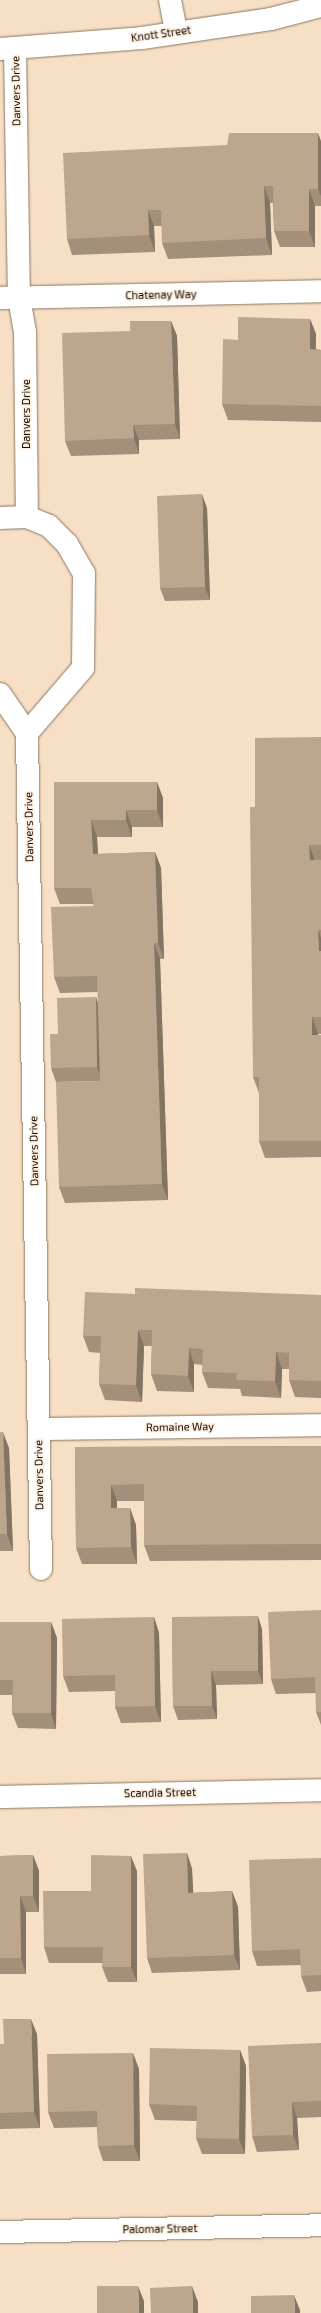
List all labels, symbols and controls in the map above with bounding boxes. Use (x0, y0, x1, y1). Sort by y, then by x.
street label: Knott Street (130, 23, 192, 45)
street label: Danvers Drive (9, 56, 23, 126)
street label: Chatenay Way (125, 288, 197, 302)
street label: Danvers Drive (19, 379, 33, 449)
street label: Danvers Drive (22, 792, 36, 862)
street label: Danvers Drive (27, 1116, 41, 1186)
street label: Romaine Way (146, 1420, 214, 1434)
street label: Danvers Drive (32, 1440, 46, 1510)
street label: Scandia Street (124, 1786, 196, 1800)
street label: Palomar Street (122, 2222, 198, 2236)

